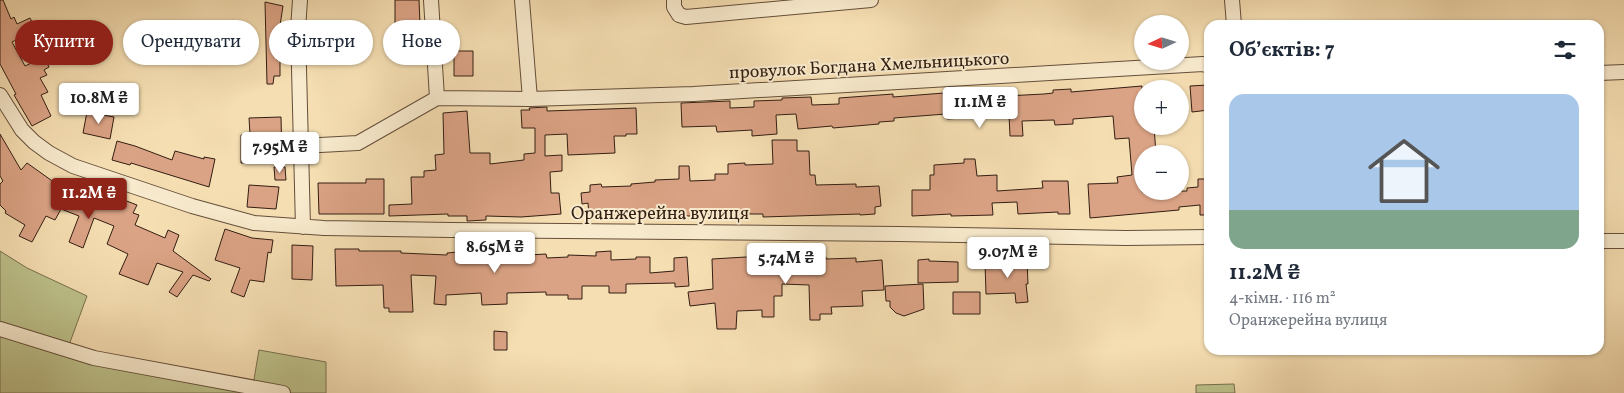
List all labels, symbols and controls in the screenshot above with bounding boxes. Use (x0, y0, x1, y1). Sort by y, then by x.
north arrow (1134, 15, 1189, 70)
map controls (1134, 15, 1189, 200)
chip: Купити (15, 20, 113, 65)
chip: Орендувати (123, 20, 259, 65)
chip: Фільтри (269, 20, 373, 65)
chip: Нове (383, 20, 460, 65)
text: Об’єктів: 7 (1229, 36, 1335, 65)
icon: filters (1551, 36, 1579, 64)
street label: провулок Богдана Хмельницького (728, 47, 1010, 86)
button: + (1134, 80, 1189, 135)
pin: 10.8M ₴ (53, 82, 145, 125)
pin: 11.1M ₴ (934, 86, 1026, 129)
text: 10.8M ₴ (70, 88, 128, 110)
text: 11.1M ₴ (954, 92, 1006, 114)
icon: home (1359, 126, 1449, 216)
pin: 7.95M ₴ (234, 132, 326, 174)
text: 7.95M ₴ (252, 137, 308, 159)
button: − (1134, 145, 1189, 200)
pin: 11.2M ₴ (43, 178, 135, 220)
text: 11.2M ₴ (62, 183, 116, 205)
street label: Оранжерейна вулиця (571, 202, 749, 227)
pin: 8.65M ₴ (449, 232, 541, 274)
pin: 9.07M ₴ (962, 236, 1054, 279)
text: 8.65M ₴ (466, 237, 524, 259)
pin: 5.74M ₴ (740, 242, 832, 285)
text: 9.07M ₴ (978, 242, 1038, 264)
text: 5.74M ₴ (758, 248, 814, 270)
text: 11.2M ₴ (1229, 259, 1300, 288)
text: 4-кімн. · 116 m² (1229, 288, 1336, 310)
text: Оранжерейна вулиця (1229, 310, 1387, 332)

